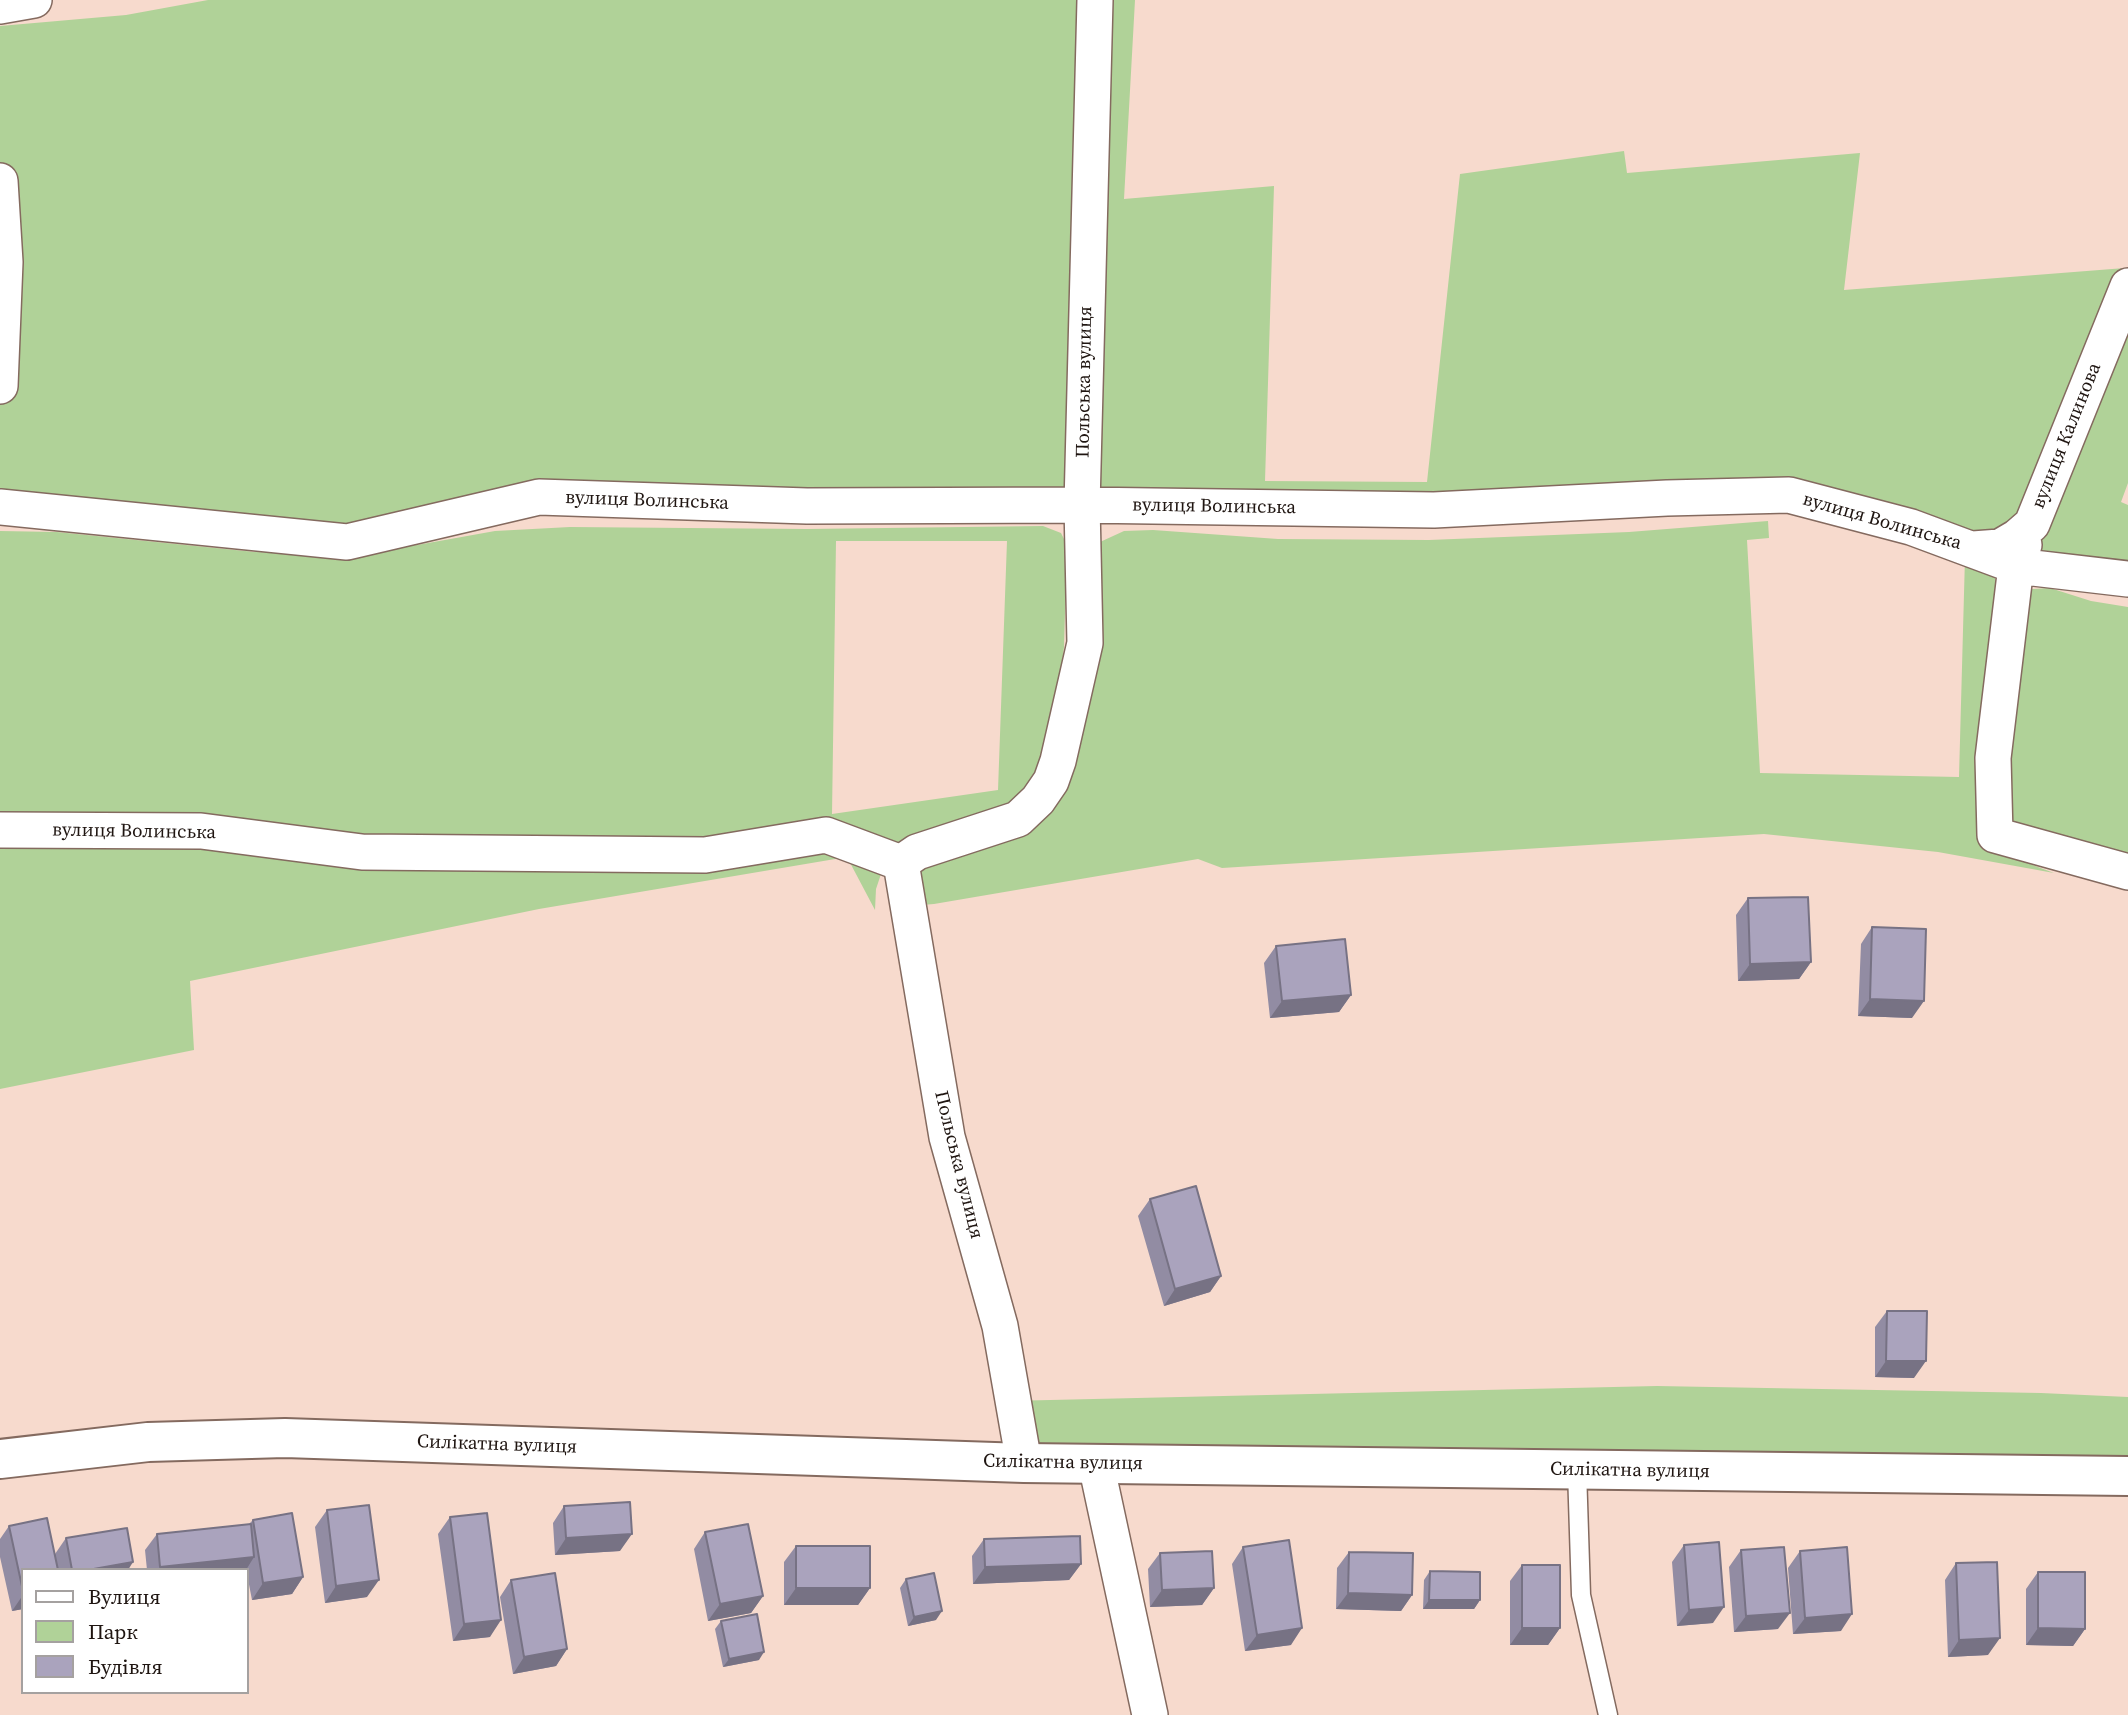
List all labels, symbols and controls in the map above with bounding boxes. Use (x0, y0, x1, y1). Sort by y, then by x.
street label: Польська вулиця (1072, 306, 1098, 458)
street label: вулиця Калинова (2027, 360, 2107, 512)
street label: вулиця Волинська (565, 487, 729, 515)
street label: вулиця Волинська (1800, 488, 1964, 556)
street label: вулиця Волинська (1132, 494, 1296, 520)
street label: вулиця Волинська (52, 819, 216, 845)
street label: Польська вулиця (929, 1089, 987, 1241)
street label: Силікатна вулиця (417, 1431, 577, 1459)
street label: Силікатна вулиця (983, 1450, 1143, 1476)
street label: Силікатна вулиця (1550, 1458, 1710, 1484)
legend (21, 1568, 248, 1694)
text: Вулиця (88, 1582, 161, 1611)
text: Парк (88, 1617, 138, 1646)
text: Будівля (88, 1652, 163, 1681)

